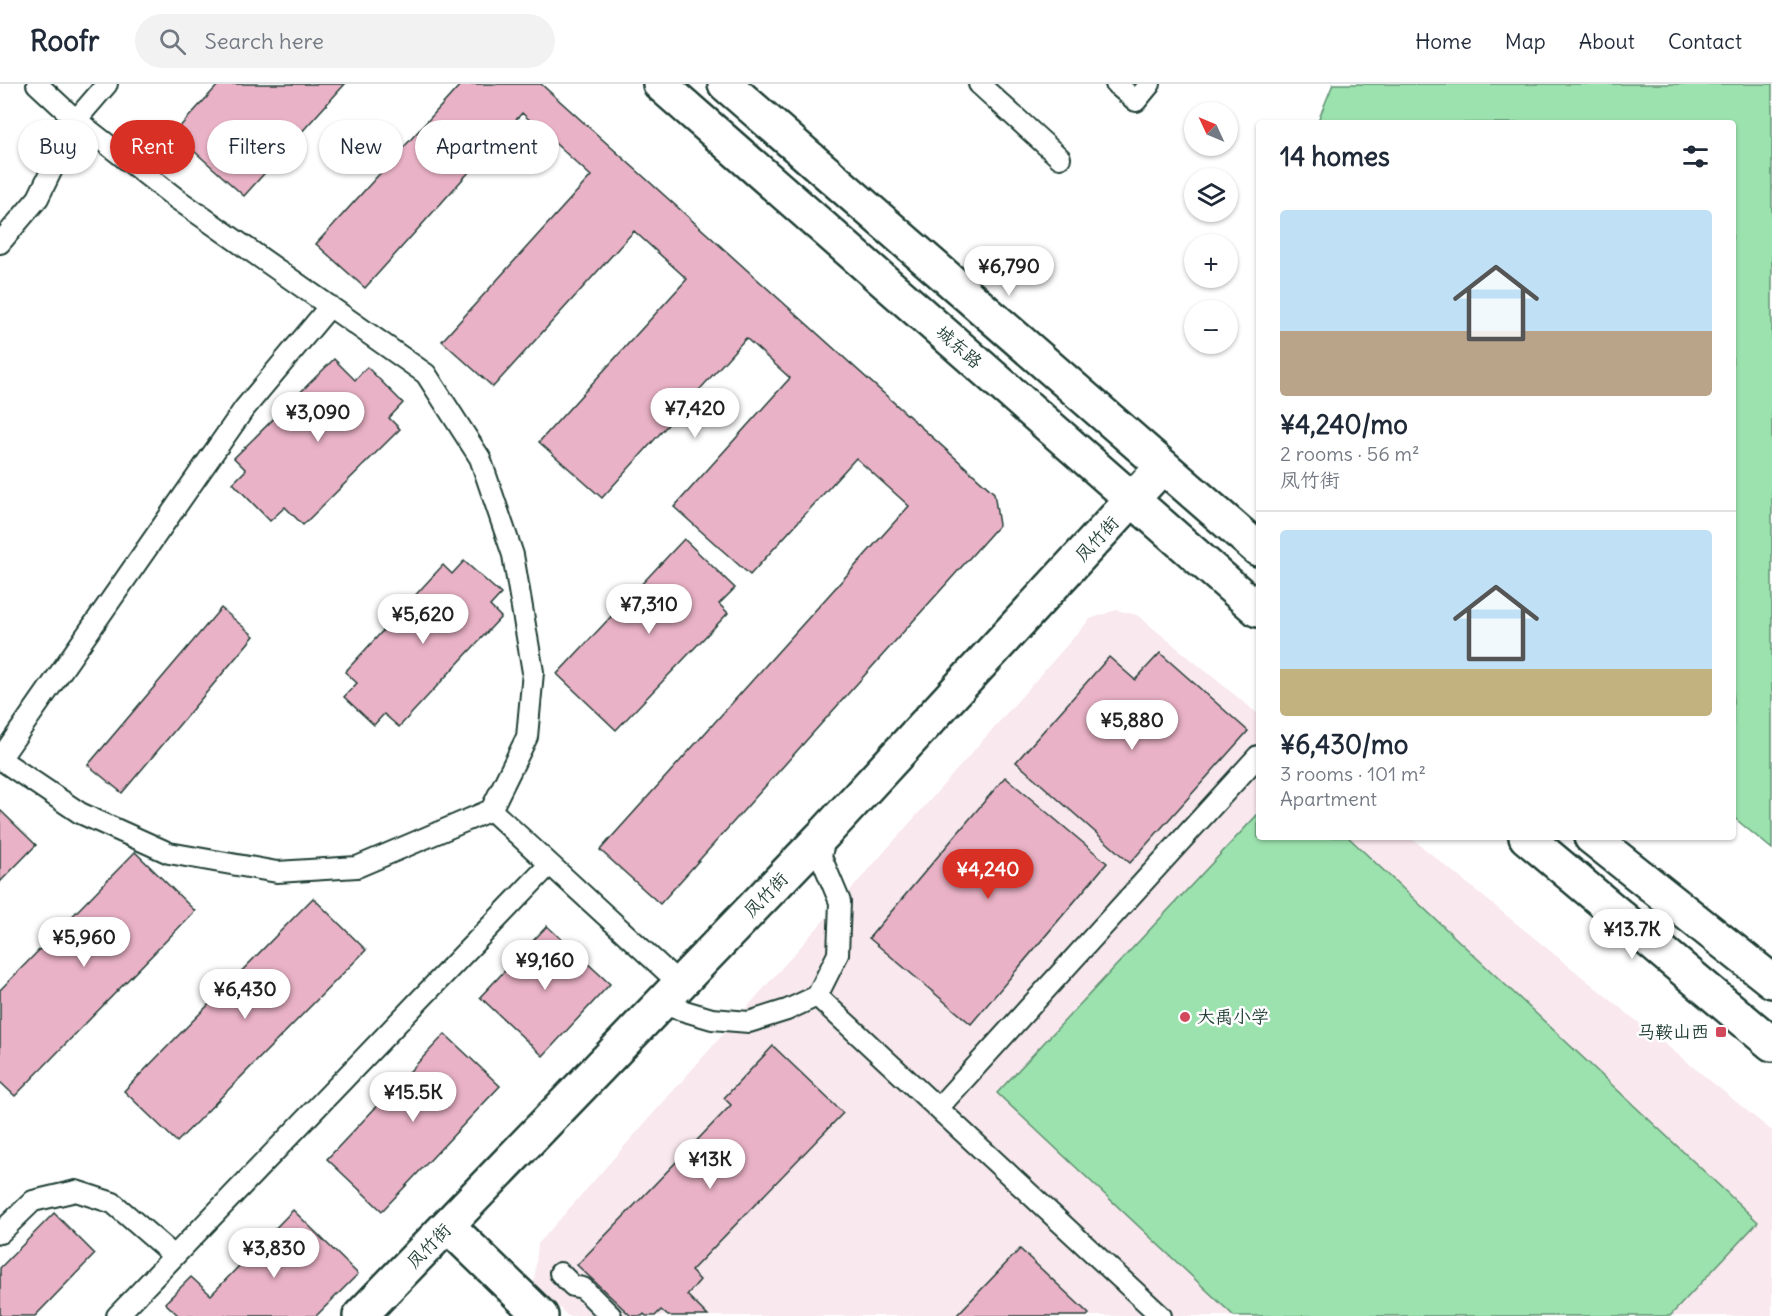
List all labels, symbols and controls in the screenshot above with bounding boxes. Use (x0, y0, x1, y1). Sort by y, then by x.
search box (135, 14, 555, 68)
text: Roofr (30, 23, 99, 59)
icon: search (156, 25, 189, 58)
text: Search here (204, 27, 324, 55)
text: Home (1415, 28, 1472, 55)
text: Map (1505, 28, 1546, 55)
text: About (1579, 28, 1635, 55)
text: Contact (1668, 28, 1742, 55)
north arrow (1184, 102, 1238, 156)
map controls (1184, 102, 1238, 354)
chip: Buy (18, 120, 98, 174)
chip: Rent (110, 120, 195, 174)
chip: Filters (207, 120, 307, 174)
chip: New (319, 120, 403, 174)
chip: Apartment (415, 120, 559, 174)
text: 14 homes (1280, 140, 1390, 173)
icon: filters (1679, 140, 1712, 173)
button: layers (1184, 168, 1238, 222)
button: + (1184, 234, 1238, 288)
pin: ¥6,790 (960, 246, 1058, 297)
icon: home (1442, 249, 1550, 357)
text: ¥6,790 (978, 253, 1040, 278)
button: − (1184, 300, 1238, 354)
street label: 城东路 (931, 320, 987, 373)
pin: ¥7,420 (646, 388, 744, 439)
pin: ¥3,090 (269, 392, 367, 443)
text: ¥7,420 (665, 395, 726, 420)
text: ¥3,090 (285, 399, 351, 424)
text: ¥4,240/mo (1280, 408, 1408, 441)
text: 2 rooms · 56 m² (1280, 441, 1420, 466)
text: 凤竹街 (1280, 467, 1340, 492)
street label: 凤竹街 (1070, 511, 1123, 566)
icon: home (1442, 569, 1550, 677)
pin: ¥7,310 (600, 584, 698, 635)
text: ¥7,310 (620, 591, 678, 616)
pin: ¥5,620 (374, 594, 472, 645)
text: ¥5,620 (391, 601, 455, 626)
pin: ¥5,880 (1083, 700, 1181, 751)
text: ¥5,880 (1100, 707, 1164, 732)
text: ¥6,430/mo (1280, 728, 1408, 761)
text: 3 rooms · 101 m² (1280, 761, 1426, 786)
text: Apartment (1280, 786, 1377, 811)
pin: ¥4,240 (939, 849, 1037, 900)
text: ¥4,240 (957, 856, 1019, 881)
street label: 凤竹街 (739, 867, 793, 922)
pin: ¥13.7K (1583, 909, 1681, 960)
text: ¥13.7K (1603, 916, 1661, 941)
pin: ¥5,960 (35, 917, 133, 968)
text: ¥5,960 (52, 924, 116, 949)
pin: ¥9,160 (496, 940, 594, 991)
text: ¥9,160 (516, 947, 574, 972)
pin: ¥6,430 (196, 969, 294, 1020)
text: ¥6,430 (213, 976, 277, 1001)
place label: 大禹小学 (1197, 1005, 1269, 1028)
marker: 大禹小学 (1178, 1010, 1192, 1024)
place label: 马鞍山西 (1637, 1020, 1709, 1043)
marker: 马鞍山西 (1714, 1025, 1728, 1039)
pin: ¥15.5K (364, 1072, 462, 1123)
text: ¥15.5K (383, 1079, 443, 1104)
pin: ¥13K (674, 1139, 746, 1190)
text: ¥13K (688, 1146, 732, 1171)
street label: 凤竹街 (402, 1218, 456, 1273)
pin: ¥3,830 (225, 1228, 323, 1279)
text: ¥3,830 (242, 1235, 306, 1260)

